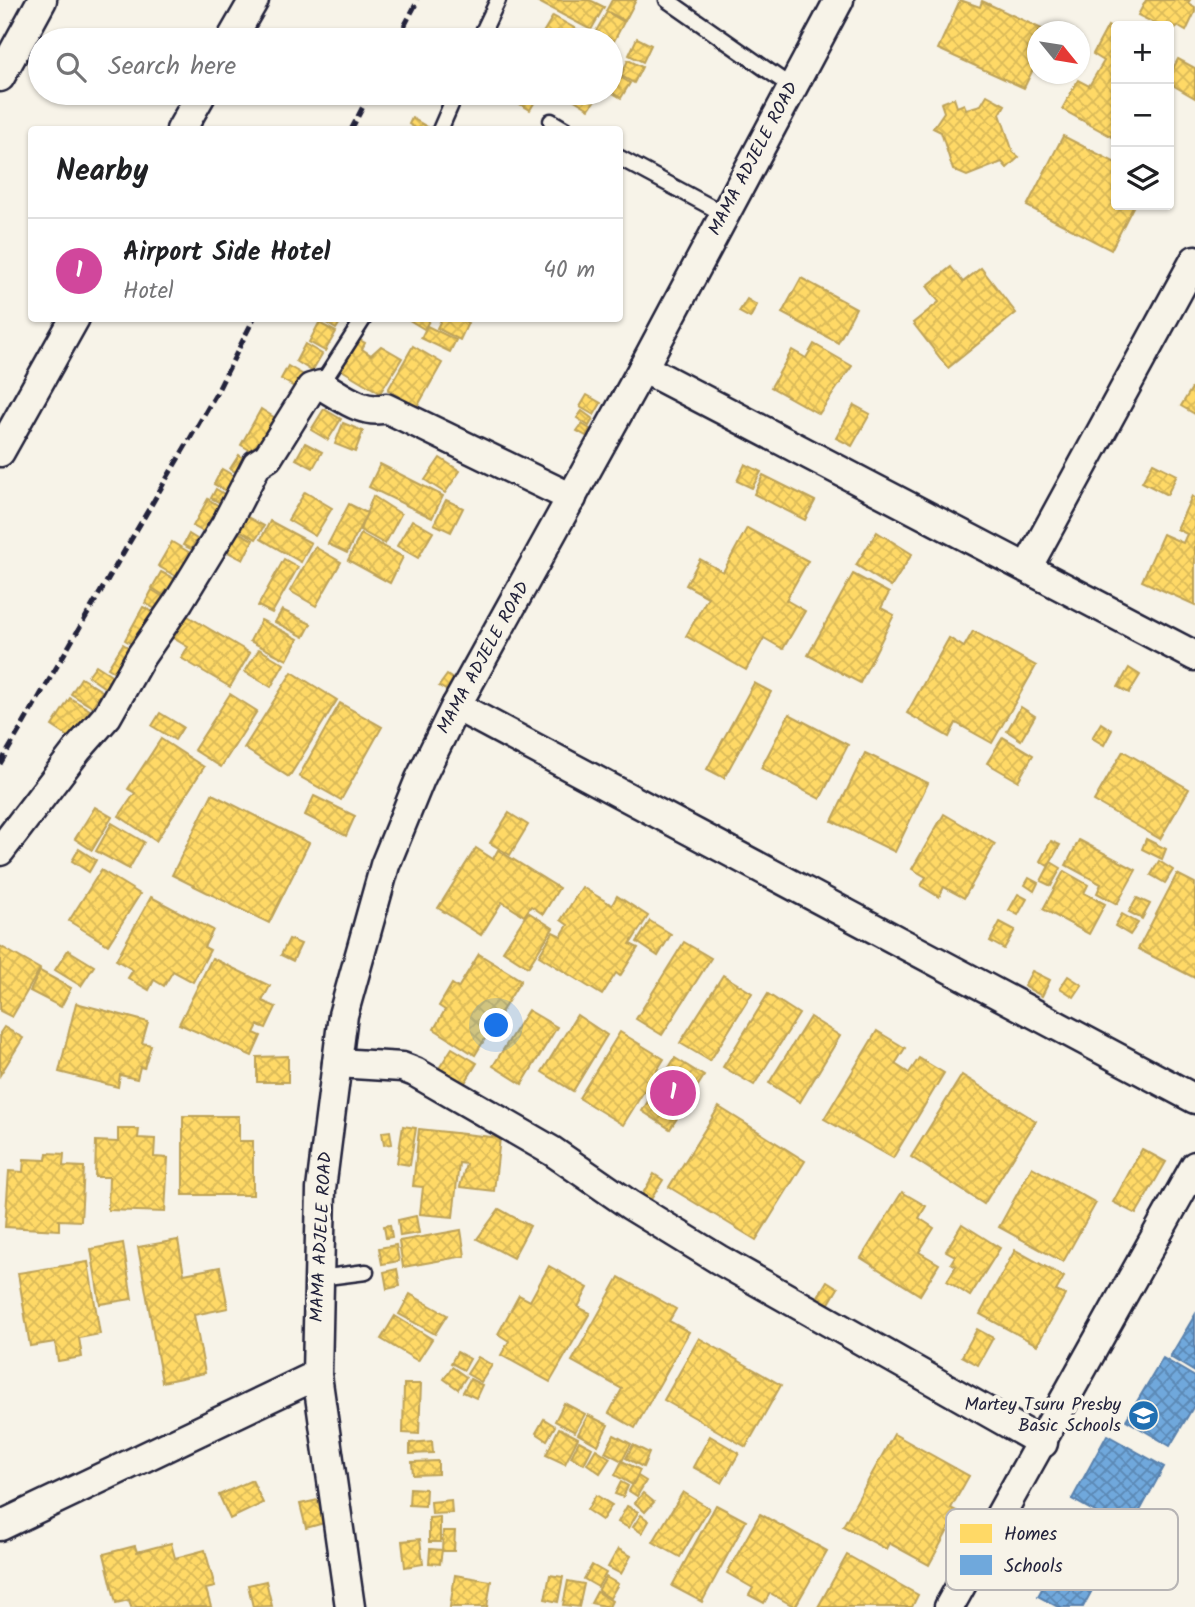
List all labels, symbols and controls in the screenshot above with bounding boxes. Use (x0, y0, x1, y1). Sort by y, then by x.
north arrow (1027, 21, 1090, 84)
map controls (1111, 21, 1174, 210)
button: + (1111, 21, 1174, 84)
search box (28, 28, 623, 105)
text: Search here (108, 46, 236, 88)
icon: search (52, 48, 90, 86)
street label: MAMA ADJELE ROAD (701, 76, 807, 241)
button: − (1111, 84, 1174, 147)
button: layers (1111, 147, 1174, 210)
text: Nearby (56, 148, 148, 196)
text: Airport Side Hotel (123, 232, 330, 274)
text: 1 (76, 253, 82, 289)
text: 40 m (543, 253, 595, 289)
text: Hotel (123, 274, 174, 310)
street label: MAMA ADJELE ROAD (430, 576, 538, 740)
your location (479, 1008, 513, 1042)
pin: 1 (650, 1067, 696, 1119)
street label: MAMA ADJELE ROAD (303, 1151, 341, 1323)
place label: Martey Tsuru Presby Basic Schools (964, 1391, 1122, 1441)
school or university icon: Martey Tsuru Presby Basic Schools (1127, 1398, 1161, 1432)
legend (946, 1509, 1178, 1590)
text: Homes (1004, 1520, 1057, 1550)
text: Schools (1004, 1552, 1063, 1582)

